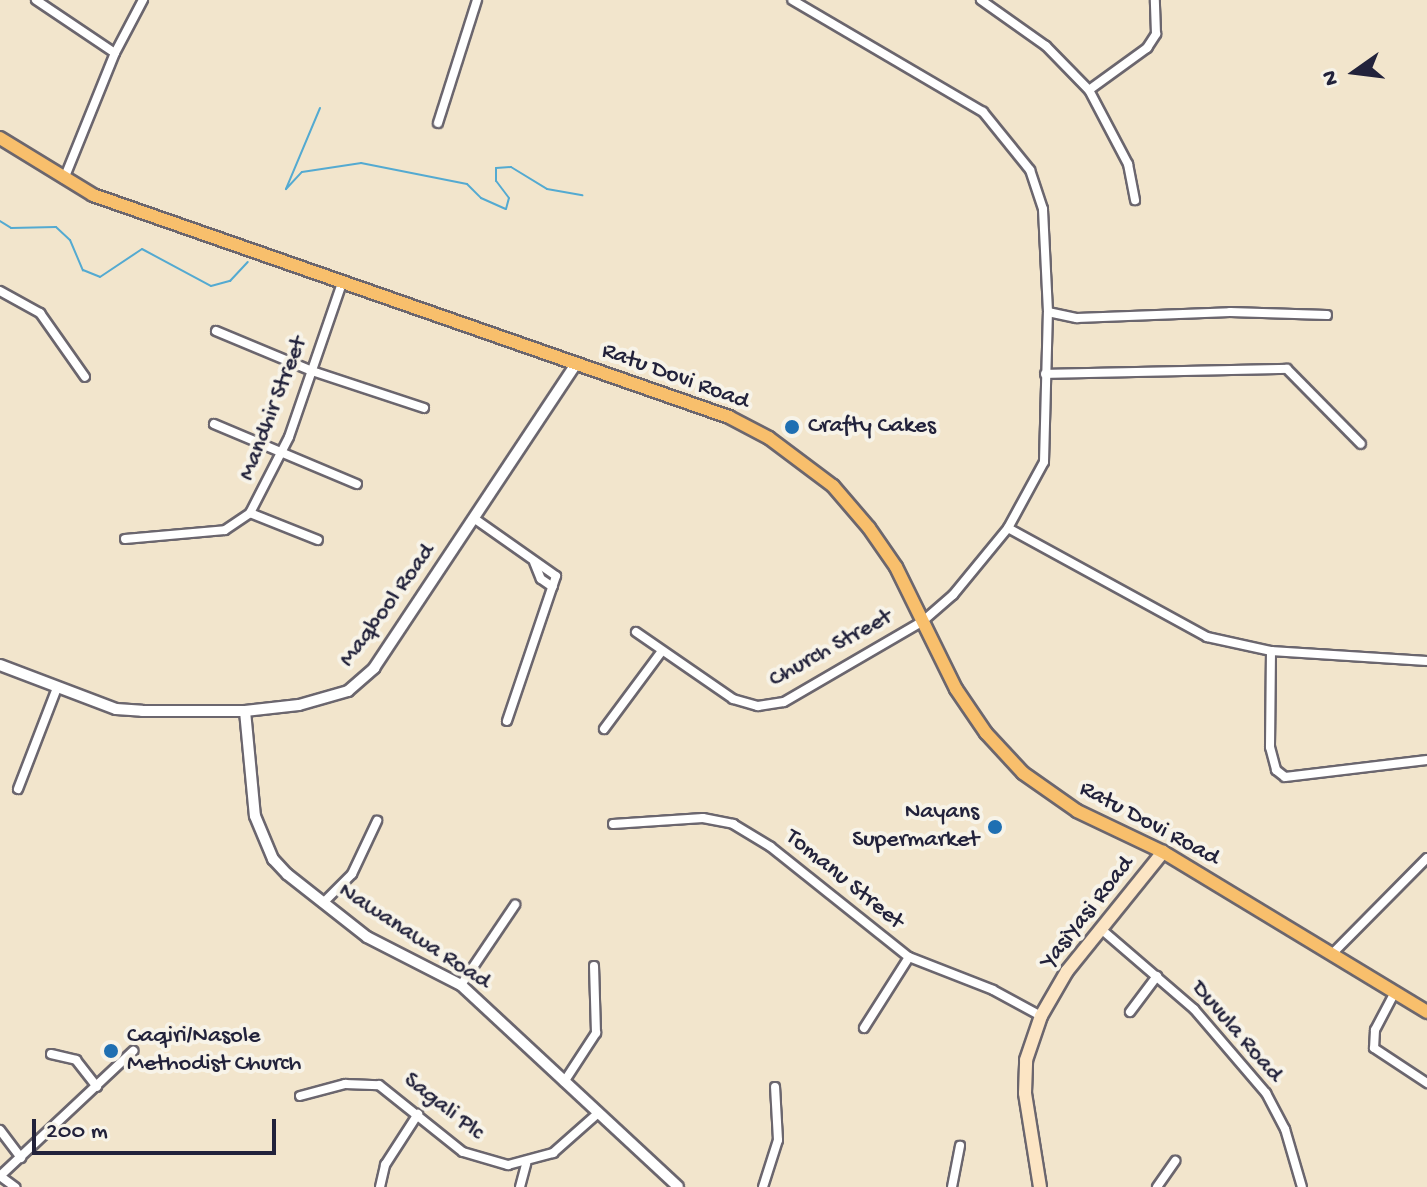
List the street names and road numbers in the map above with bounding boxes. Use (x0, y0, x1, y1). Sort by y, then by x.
street label: Mandhir Street (233, 333, 315, 485)
street label: Ratu Dovi Road (597, 337, 753, 417)
street label: Maqbool Road (334, 539, 442, 673)
street label: Church Street (764, 603, 898, 695)
street label: Ratu Dovi Road (1074, 775, 1224, 873)
street label: Tomanu Street (779, 823, 909, 937)
street label: YasiYasi Road (1035, 851, 1141, 975)
street label: Nawanawa Road (332, 877, 496, 997)
street label: Duvula Road (1184, 975, 1288, 1089)
street label: Sagali Plc (397, 1067, 489, 1147)

